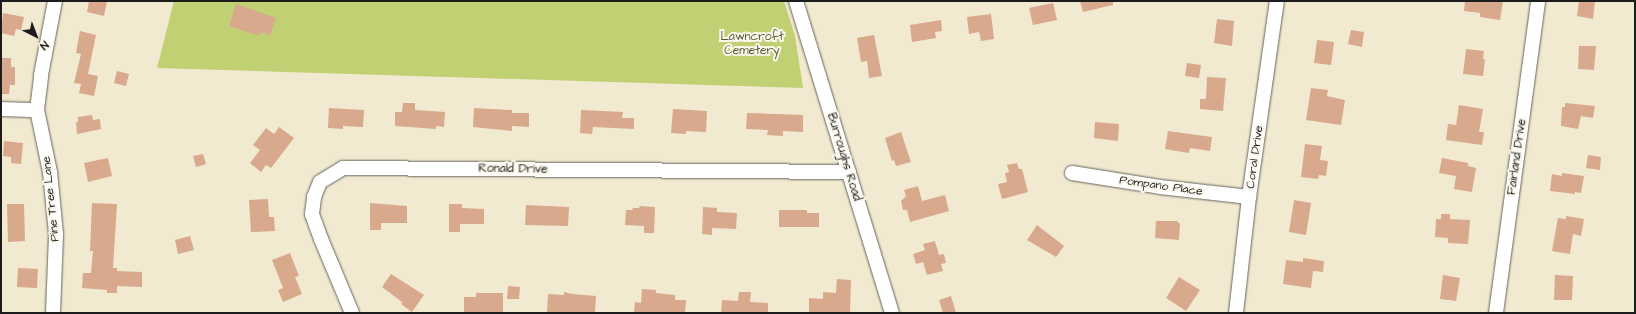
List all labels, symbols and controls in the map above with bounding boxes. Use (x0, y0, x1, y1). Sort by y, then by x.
north arrow (16, 16, 56, 56)
park label: Lawncroft Cemetery (720, 30, 784, 58)
text: N (37, 37, 52, 53)
street label: Burroughs Road (824, 111, 864, 203)
street label: Fairland Drive (1505, 118, 1529, 196)
street label: Coral Drive (1243, 125, 1267, 189)
street label: Pine Tree Lane (39, 156, 63, 242)
street label: Ronald Drive (478, 161, 548, 177)
street label: Pompano Place (1118, 173, 1204, 199)

